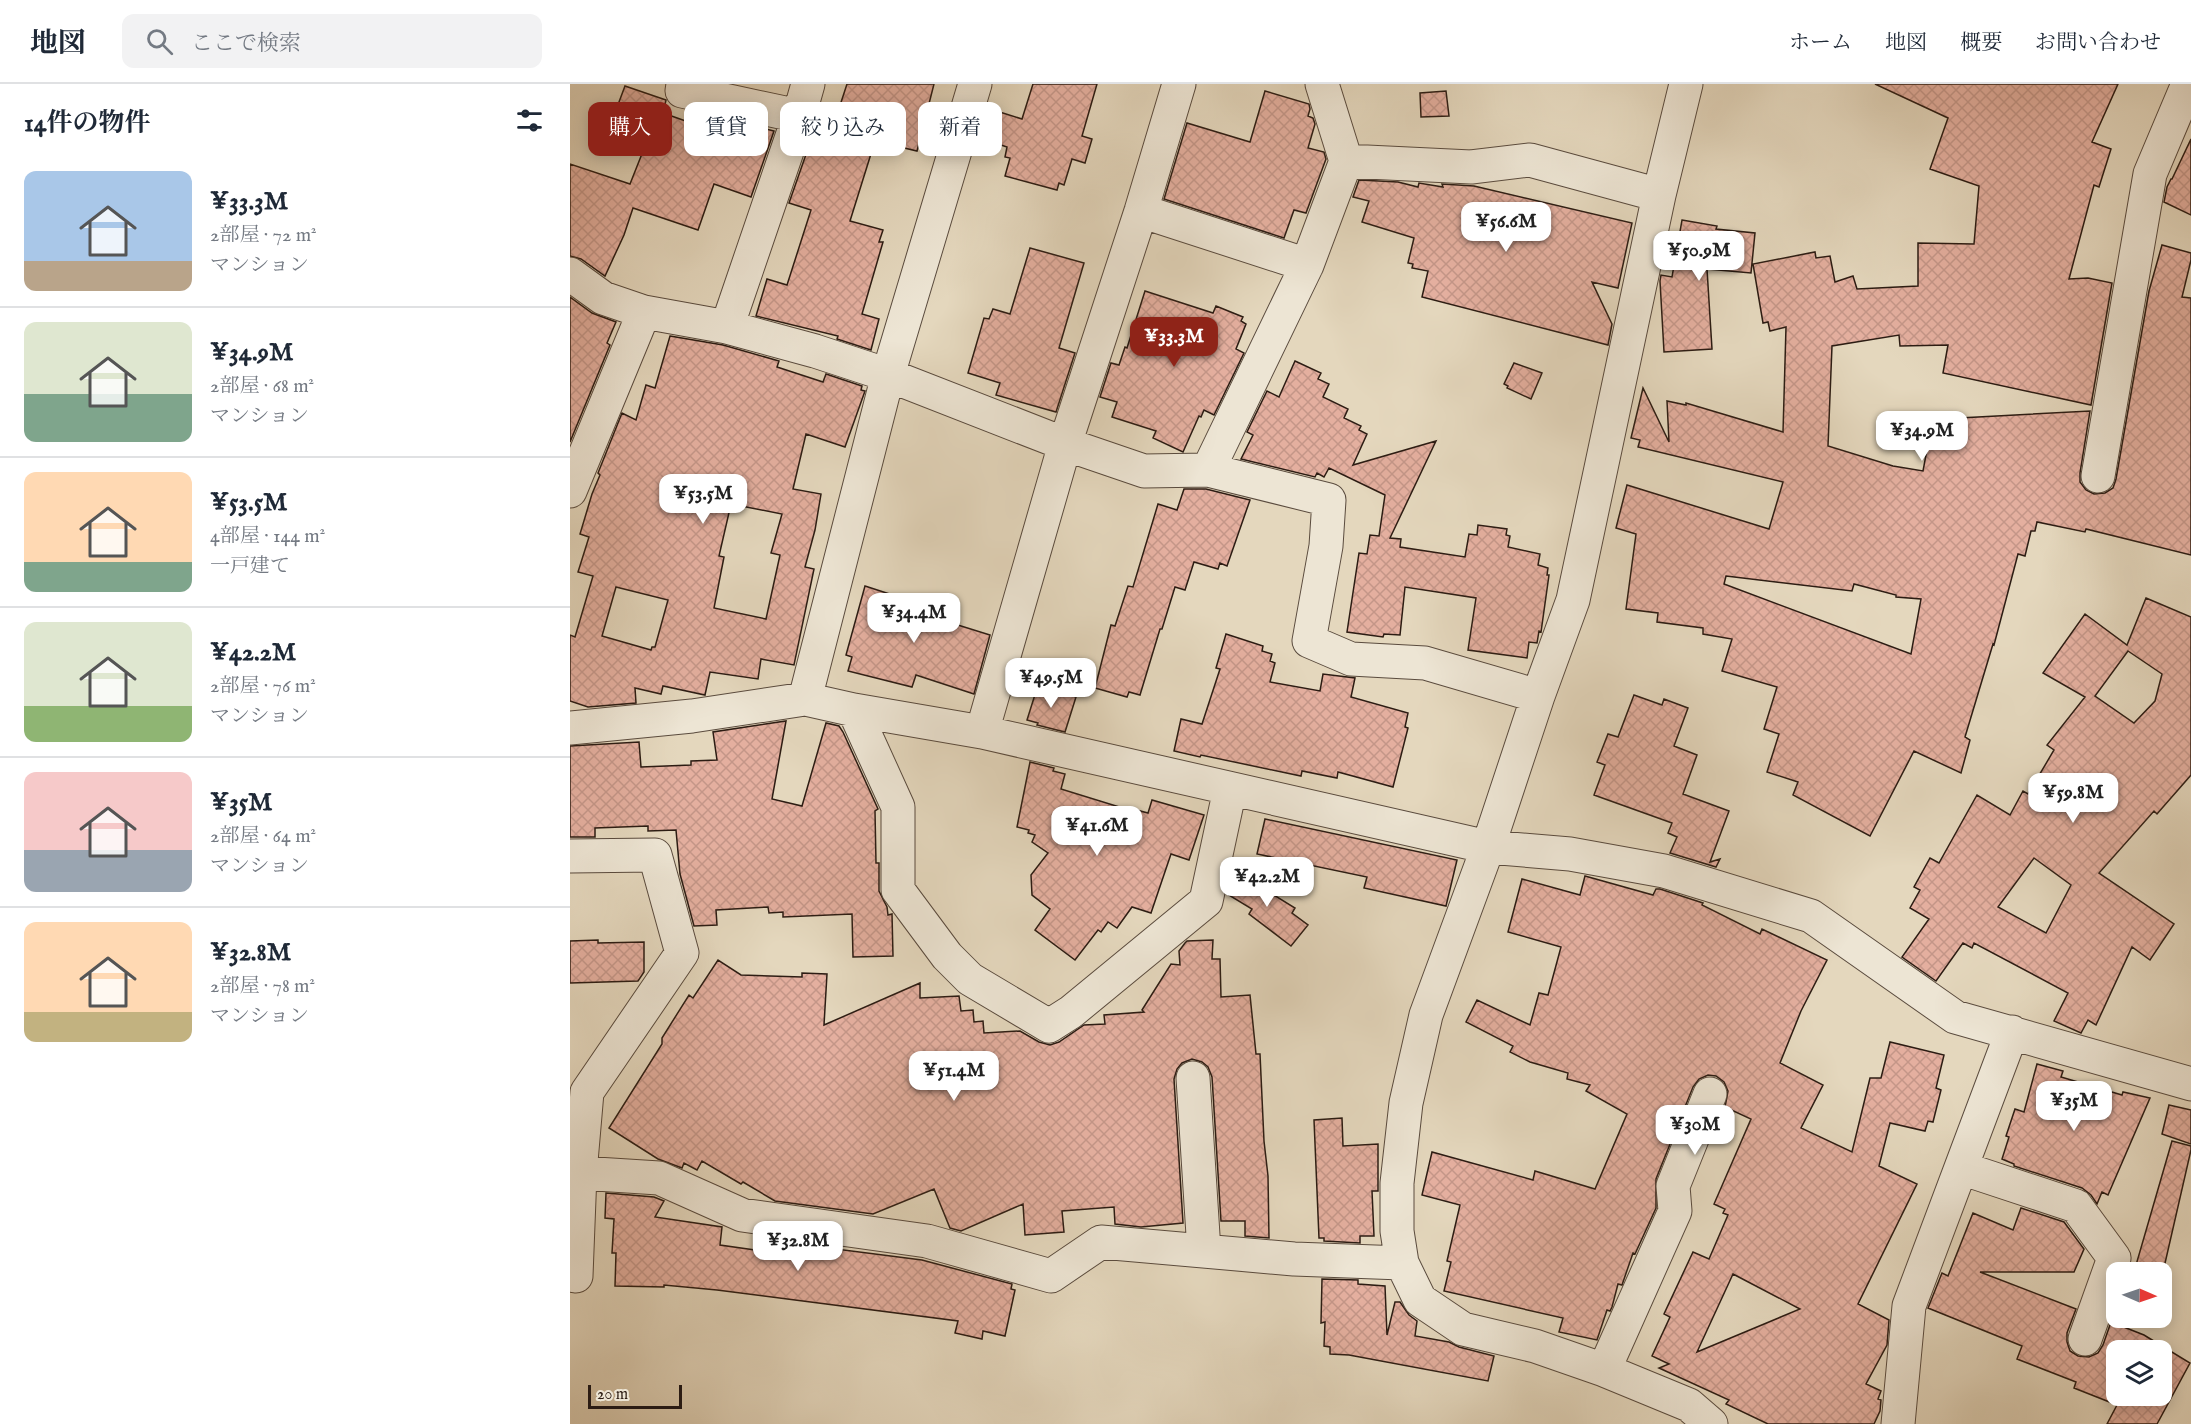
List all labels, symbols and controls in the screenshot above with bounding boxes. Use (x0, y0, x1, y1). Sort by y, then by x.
search box (122, 14, 542, 68)
icon: search (143, 25, 176, 58)
text: 地図 (30, 27, 86, 62)
text: ここで検索 (191, 30, 301, 58)
text: ホーム (1789, 30, 1852, 57)
text: 地図 (1885, 30, 1927, 57)
text: 概要 (1960, 30, 2002, 57)
text: お問い合わせ (2035, 30, 2161, 57)
chip: 購入 (588, 102, 672, 156)
chip: 賃貸 (684, 102, 768, 156)
chip: 絞り込み (780, 102, 906, 156)
chip: 新着 (918, 102, 1002, 156)
icon: filters (513, 104, 546, 137)
text: 14件の物件 (24, 107, 150, 140)
text: ¥33.3M (210, 185, 288, 218)
icon: home (72, 195, 144, 267)
pin: ¥56.6M (1457, 202, 1555, 253)
text: ¥56.6M (1475, 209, 1537, 234)
text: 2部屋 · 72 m² (210, 223, 317, 248)
pin: ¥50.9M (1650, 231, 1748, 282)
text: ¥50.9M (1667, 238, 1731, 263)
text: マンション (210, 253, 309, 278)
pin: ¥33.3M (1125, 317, 1223, 368)
text: ¥33.3M (1144, 324, 1204, 349)
text: ¥34.9M (210, 336, 293, 369)
icon: home (72, 346, 144, 418)
text: 2部屋 · 68 m² (210, 374, 314, 399)
text: マンション (210, 404, 309, 429)
pin: ¥34.9M (1873, 411, 1971, 462)
text: ¥34.9M (1890, 418, 1954, 443)
pin: ¥53.5M (654, 474, 752, 525)
text: ¥53.5M (673, 481, 733, 506)
text: ¥53.5M (210, 486, 288, 519)
icon: home (72, 496, 144, 568)
text: 4部屋 · 144 m² (210, 524, 325, 549)
text: 一戸建て (210, 554, 290, 579)
pin: ¥34.4M (865, 593, 963, 644)
text: ¥34.4M (881, 600, 947, 625)
text: ¥42.2M (210, 636, 296, 669)
icon: home (72, 646, 144, 718)
pin: ¥49.5M (1002, 658, 1100, 709)
text: ¥49.5M (1019, 665, 1083, 690)
text: 2部屋 · 76 m² (210, 674, 316, 699)
text: マンション (210, 704, 309, 729)
pin: ¥59.8M (2024, 773, 2122, 824)
text: ¥59.8M (2042, 780, 2104, 805)
text: ¥35M (210, 786, 273, 819)
icon: home (72, 796, 144, 868)
pin: ¥41.6M (1048, 806, 1146, 857)
text: ¥41.6M (1065, 813, 1129, 838)
text: 2部屋 · 64 m² (210, 824, 316, 849)
text: マンション (210, 854, 309, 879)
pin: ¥42.2M (1218, 857, 1316, 908)
text: ¥42.2M (1234, 864, 1300, 889)
text: ¥32.8M (210, 936, 291, 969)
icon: home (72, 946, 144, 1018)
text: 2部屋 · 78 m² (210, 974, 315, 999)
text: マンション (210, 1004, 309, 1029)
pin: ¥51.4M (905, 1051, 1003, 1102)
text: ¥51.4M (923, 1058, 985, 1083)
pin: ¥35M (2038, 1081, 2110, 1132)
text: ¥35M (2050, 1088, 2098, 1113)
pin: ¥30M (1659, 1105, 1731, 1156)
text: ¥30M (1670, 1112, 1720, 1137)
pin: ¥32.8M (749, 1221, 847, 1272)
text: ¥32.8M (767, 1228, 829, 1253)
north arrow (2106, 1262, 2172, 1328)
map controls (2106, 1262, 2172, 1406)
button: layers (2106, 1340, 2172, 1406)
scale bar (588, 1382, 682, 1410)
text: 20 m (597, 1385, 628, 1405)

